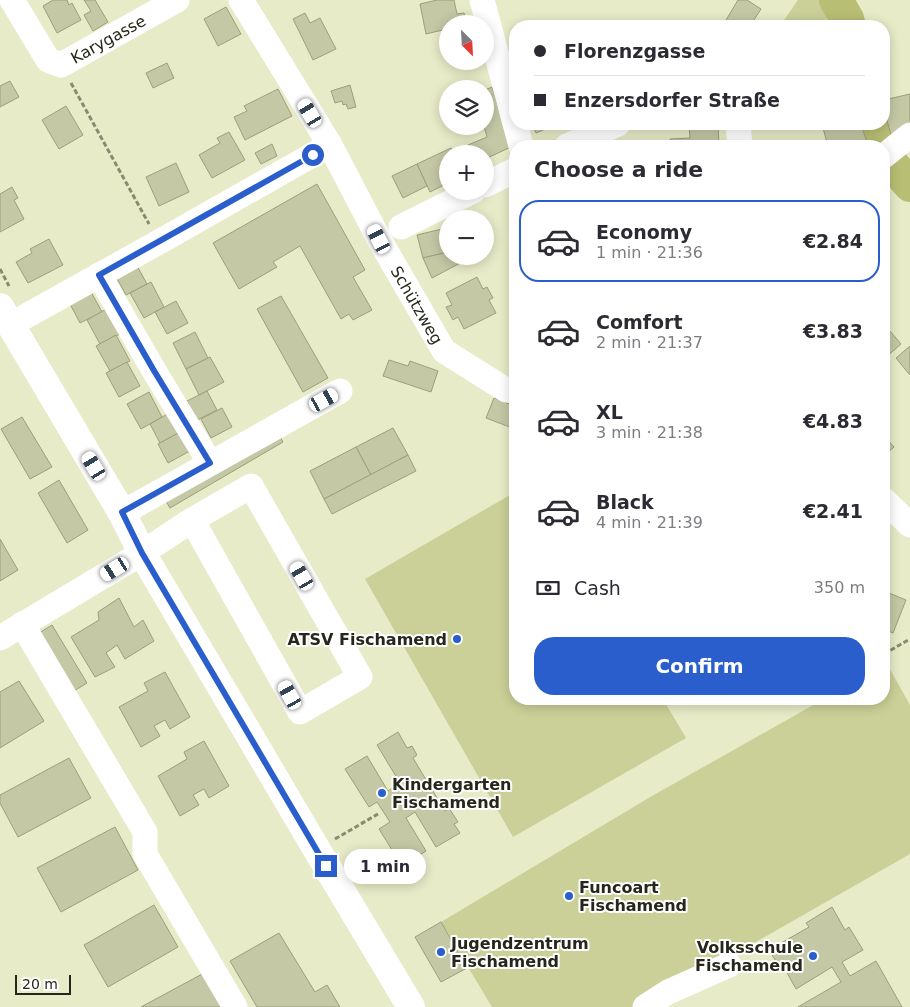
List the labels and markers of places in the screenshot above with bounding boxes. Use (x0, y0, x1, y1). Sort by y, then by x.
place label: ATSV Fischamend (287, 630, 447, 649)
marker: ATSV Fischamend (451, 633, 463, 645)
place label: Kindergarten Fischamend (392, 775, 512, 812)
marker: Kindergarten Fischamend (376, 787, 388, 799)
place label: Funcoart Fischamend (579, 878, 687, 915)
marker: Funcoart Fischamend (563, 890, 575, 902)
place label: Jugendzentrum Fischamend (450, 934, 589, 971)
place label: Volksschule Fischamend (695, 938, 803, 975)
marker: Jugendzentrum Fischamend (435, 946, 447, 958)
marker: Volksschule Fischamend (807, 950, 819, 962)

